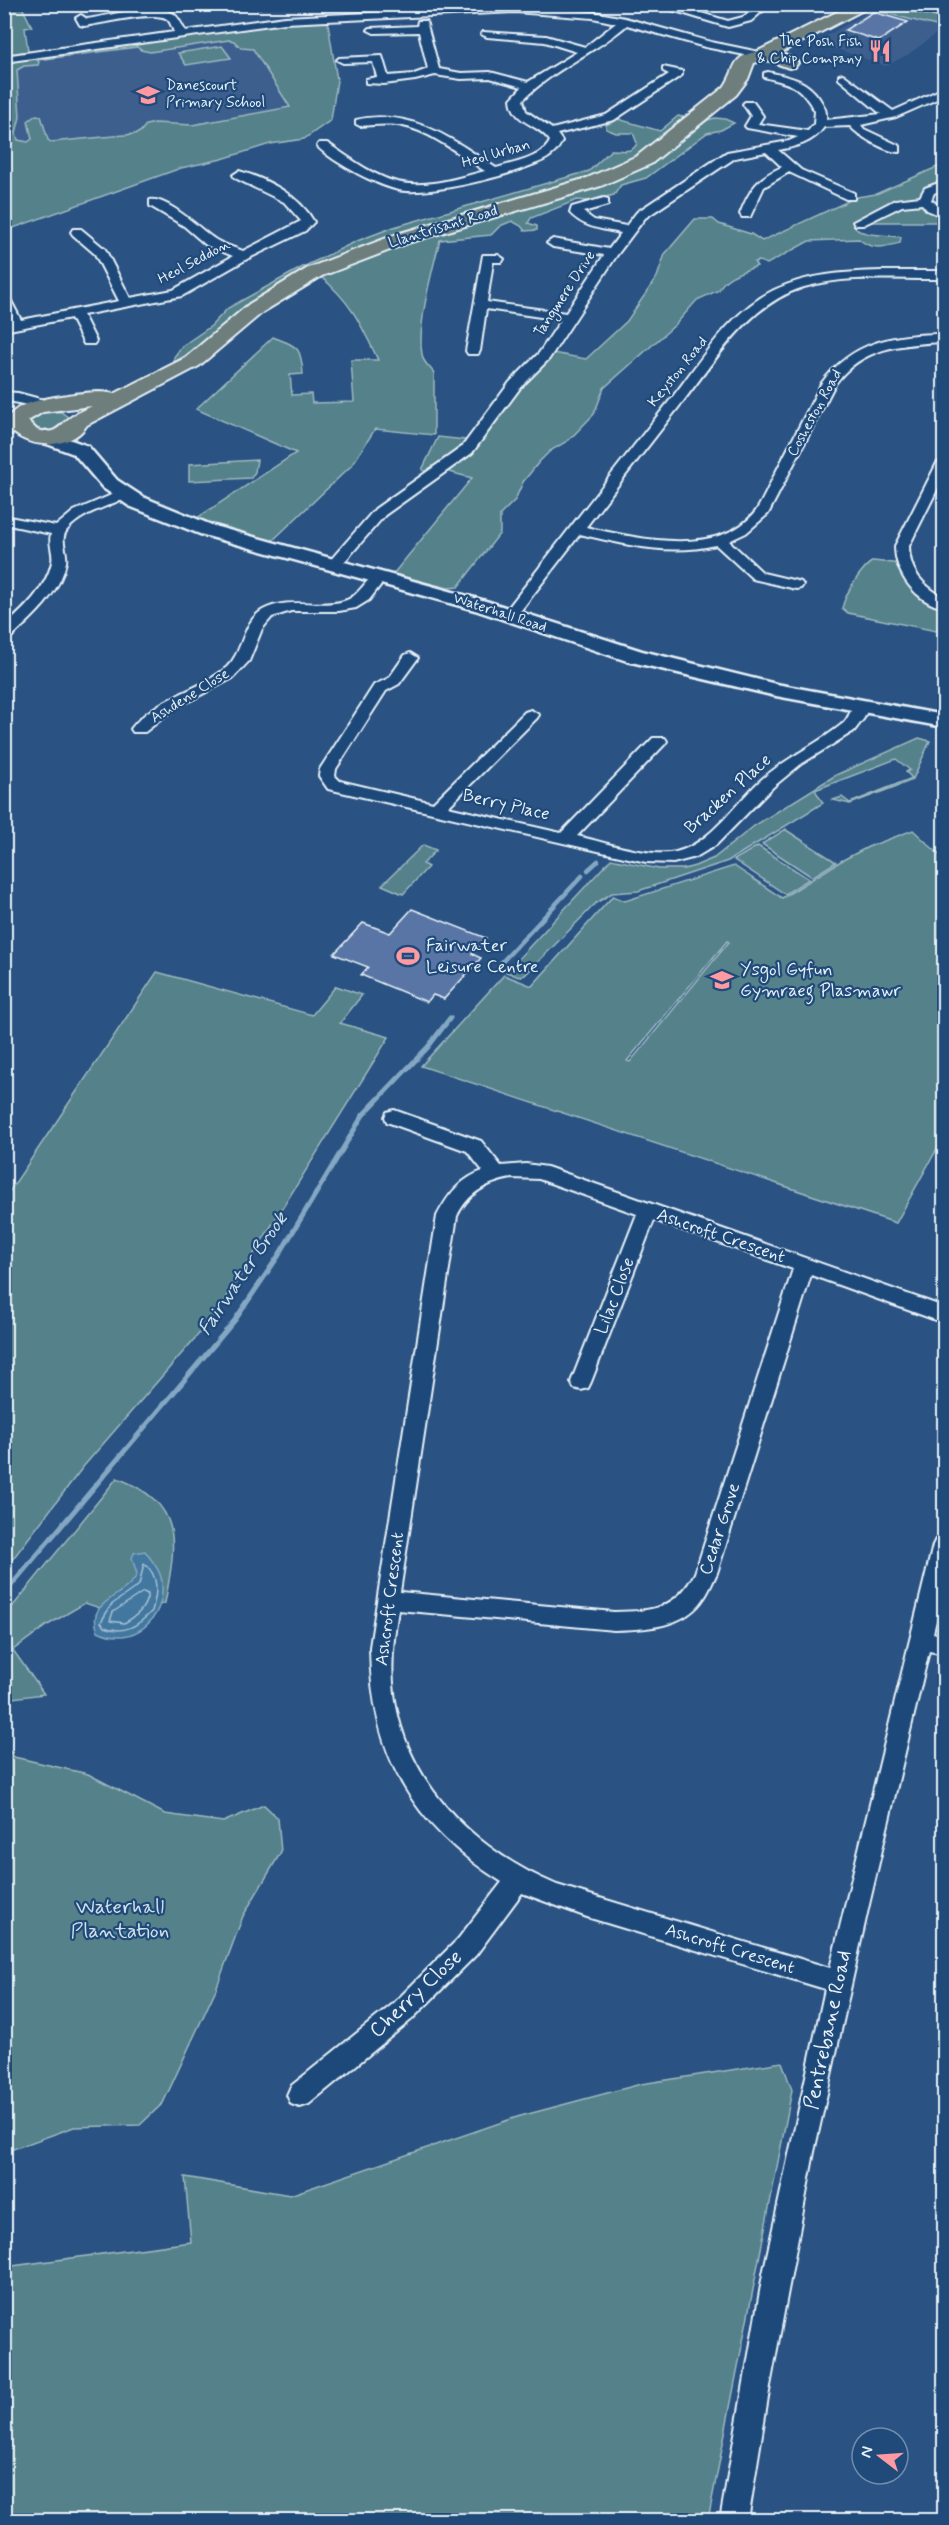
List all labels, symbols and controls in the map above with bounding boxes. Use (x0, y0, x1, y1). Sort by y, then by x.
place label: The Posh Fish & Chip Company (757, 32, 862, 69)
restaurant icon: The Posh Fish & Chip Company (867, 38, 893, 64)
place label: Danescourt Primary School (166, 76, 265, 113)
school or university icon: Danescourt Primary School (135, 82, 161, 108)
street label: Heol Urban (459, 135, 533, 173)
street label: Llantrisant Road (386, 201, 500, 253)
street label: Heol Seddon (155, 235, 234, 289)
street label: Tangmere Drive (530, 247, 601, 342)
street label: Keyston Road (643, 333, 713, 411)
street label: Cosheston Road (783, 366, 847, 460)
street label: Waterhall Road (451, 588, 549, 638)
street label: Ashdene Close (147, 664, 233, 728)
street label: Bracken Place (679, 749, 777, 839)
street label: Berry Place (460, 783, 552, 827)
place label: Fairwater Leisure Centre (426, 934, 539, 979)
sports icon: Fairwater Leisure Centre (395, 943, 421, 969)
place label: Ysgol Gyfun Gymraeg Plasmawr (740, 958, 901, 1005)
school or university icon: Ysgol Gyfun Gymraeg Plasmawr (709, 967, 735, 993)
street label: Ashcroft Crescent (654, 1203, 789, 1269)
water label: Fairwater Brook (192, 1206, 295, 1341)
street label: Lilac Close (589, 1254, 641, 1338)
street label: Cedar Grove (694, 1480, 746, 1578)
street label: Ashcroft Crescent (370, 1531, 410, 1667)
park label: Waterhall Plantation (71, 1893, 169, 1945)
street label: Ashcroft Crescent (662, 1918, 798, 1980)
street label: Cherry Close (363, 1944, 469, 2044)
street label: Pentrebane Road (797, 1948, 859, 2112)
north arrow (850, 2426, 910, 2486)
text: N (855, 2444, 879, 2460)

